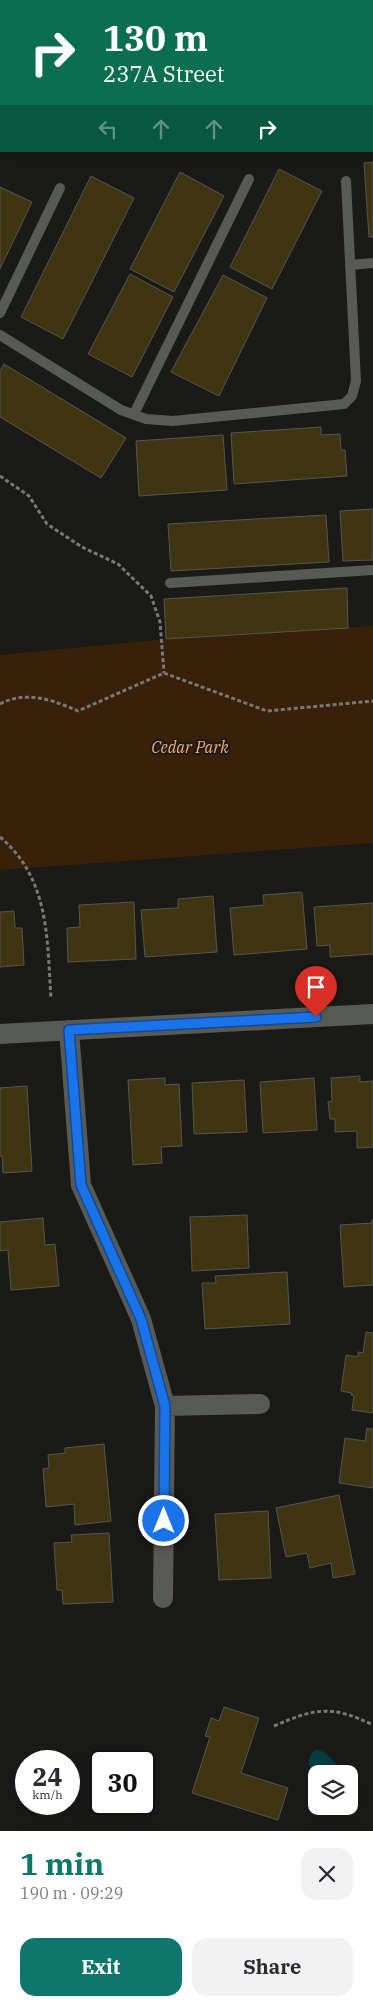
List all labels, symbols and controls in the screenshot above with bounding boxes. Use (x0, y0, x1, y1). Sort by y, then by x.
text: 130 m (103, 15, 208, 61)
icon: right (20, 20, 85, 85)
text: 237A Street (103, 59, 225, 88)
icon: left (94, 115, 122, 143)
icon: ahead (147, 115, 175, 143)
icon: ahead (200, 115, 228, 143)
icon: right (253, 115, 281, 143)
park label: Cedar Park (151, 737, 229, 757)
pin (295, 966, 337, 1017)
icon: arrive (302, 973, 330, 1001)
position arrow (137, 1494, 189, 1546)
speed limit sign: 30 (90, 1750, 155, 1815)
text: 24 (32, 1760, 63, 1793)
map controls (308, 1765, 358, 1815)
button: layers (308, 1765, 358, 1815)
text: km/h (32, 1787, 63, 1802)
text: 1 min (20, 1844, 104, 1883)
button: close (301, 1848, 353, 1900)
text: 190 m · 09:29 (20, 1883, 123, 1903)
button: Exit (20, 1938, 182, 1996)
button: Share (192, 1938, 353, 1996)

